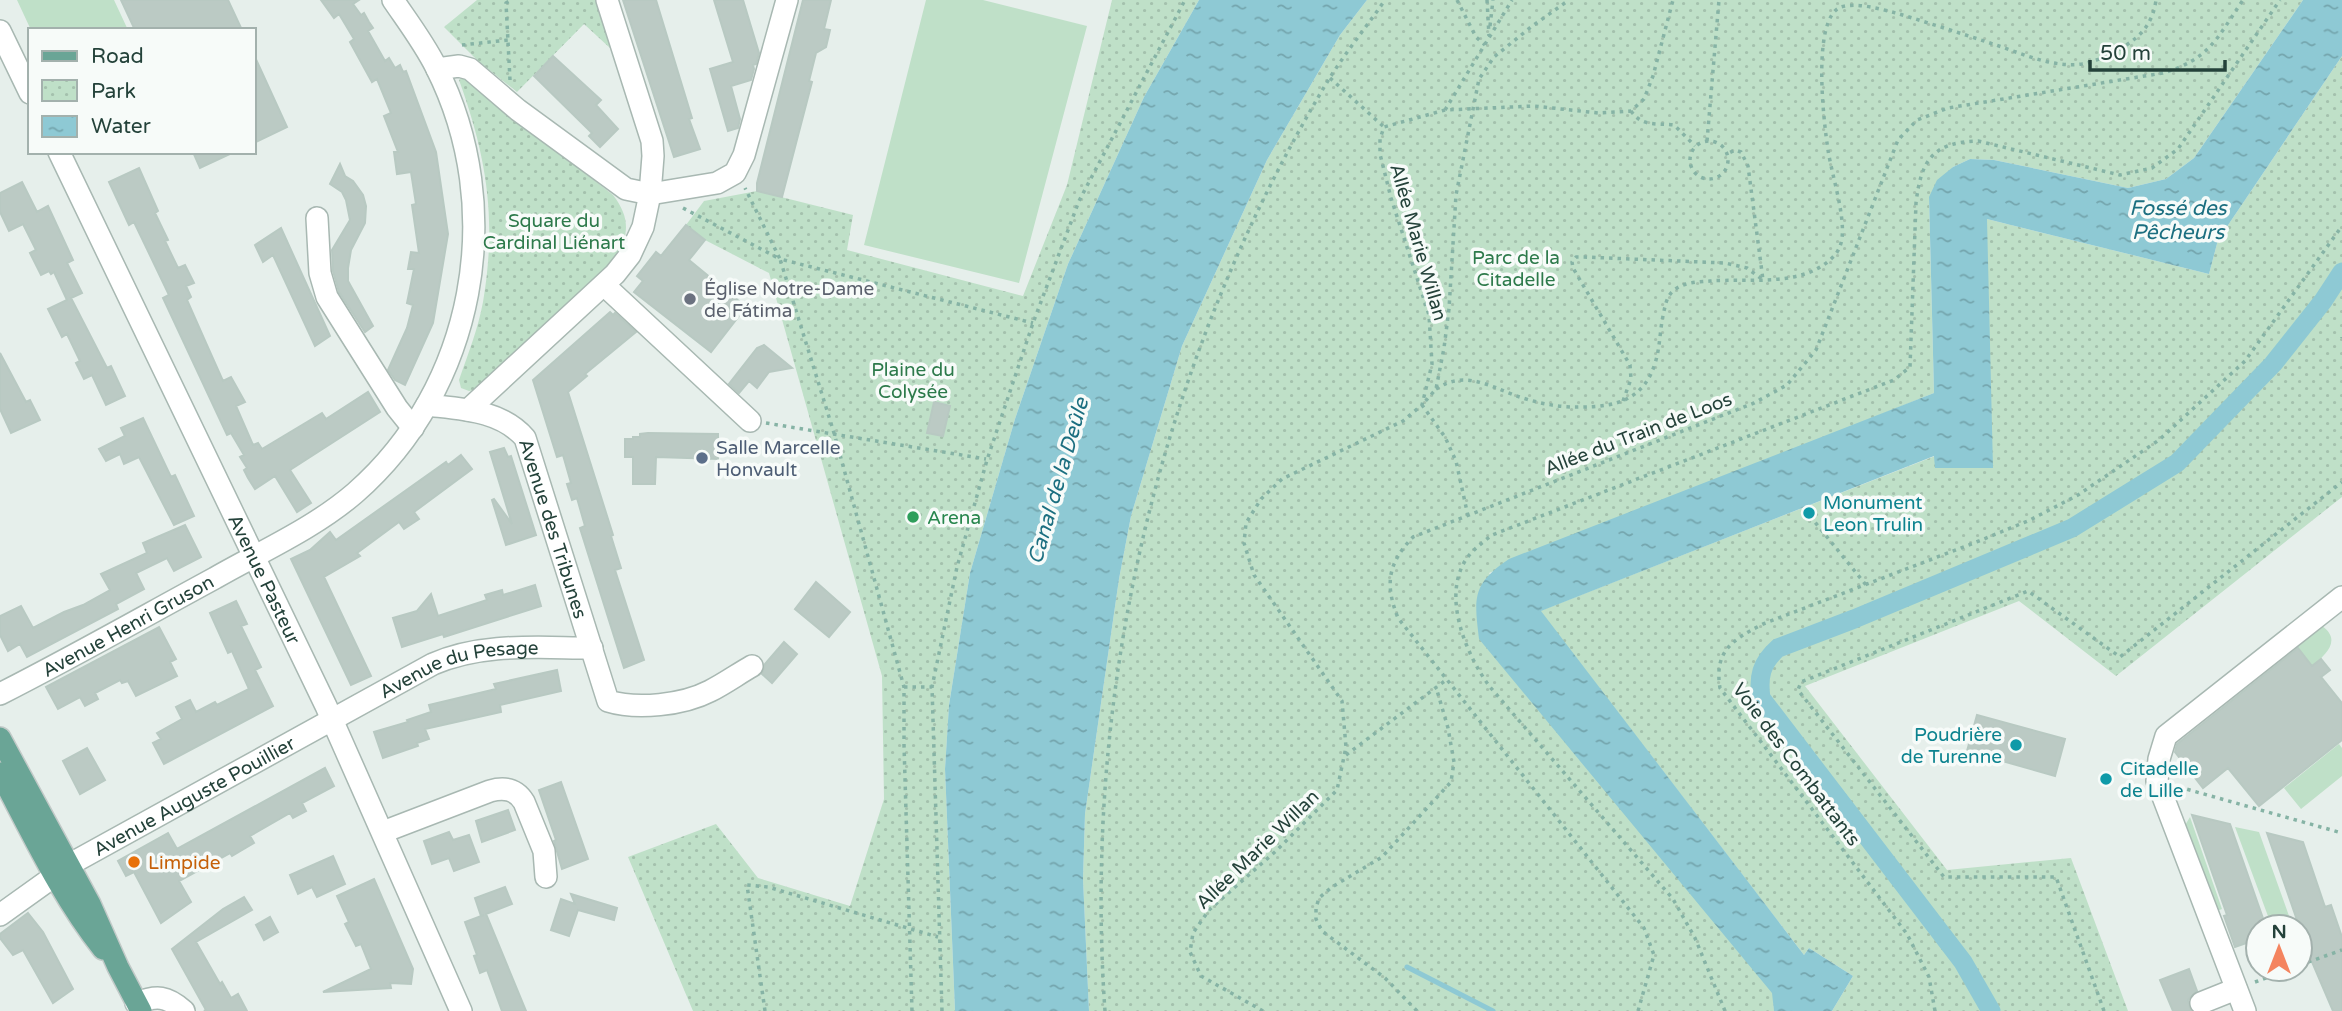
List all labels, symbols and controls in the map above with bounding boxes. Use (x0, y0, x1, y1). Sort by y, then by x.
legend (28, 28, 256, 154)
scale bar (2090, 28, 2225, 72)
text: 50 m (2100, 41, 2151, 66)
text: Road (91, 44, 144, 69)
text: Park (91, 79, 136, 104)
text: Water (91, 114, 151, 139)
street label: Allée Marie Willan (1385, 161, 1451, 323)
water label: Fossé des Pêcheurs (2129, 196, 2229, 245)
park label: Square du Cardinal Liénart (483, 210, 625, 254)
park label: Parc de la Citadelle (1472, 247, 1560, 291)
place label: Église Notre-Dame de Fátima (704, 278, 874, 322)
marker: Église Notre-Dame de Fátima (682, 291, 698, 307)
park label: Plaine du Colysée (871, 359, 955, 403)
street label: Allée du Train de Loos (1542, 388, 1735, 480)
water label: Canal de la Deûle (1023, 394, 1094, 567)
street label: Avenue des Tribunes (514, 436, 591, 621)
place label: Salle Marcelle Honvault (716, 437, 841, 481)
marker: Salle Marcelle Honvault (694, 450, 710, 466)
place label: Monument Leon Trulin (1823, 492, 1923, 536)
marker: Monument Leon Trulin (1801, 505, 1817, 521)
place label: Arena (927, 507, 981, 529)
marker: Arena (905, 509, 921, 525)
street label: Avenue Pasteur (223, 511, 305, 649)
street label: Avenue Henri Gruson (39, 571, 218, 682)
street label: Avenue du Pesage (376, 637, 539, 703)
street label: Voie des Combattants (1728, 679, 1865, 850)
place label: Poudrière de Turenne (1901, 724, 2002, 768)
street label: Avenue Auguste Pouillier (90, 732, 300, 861)
marker: Poudrière de Turenne (2008, 737, 2024, 753)
place label: Citadelle de Lille (2120, 758, 2199, 802)
marker: Citadelle de Lille (2098, 771, 2114, 787)
street label: Allée Marie Willan (1192, 785, 1324, 914)
place label: Limpide (148, 852, 221, 874)
marker: Limpide (126, 854, 142, 870)
north arrow (2244, 913, 2314, 983)
text: N (2271, 921, 2287, 943)

